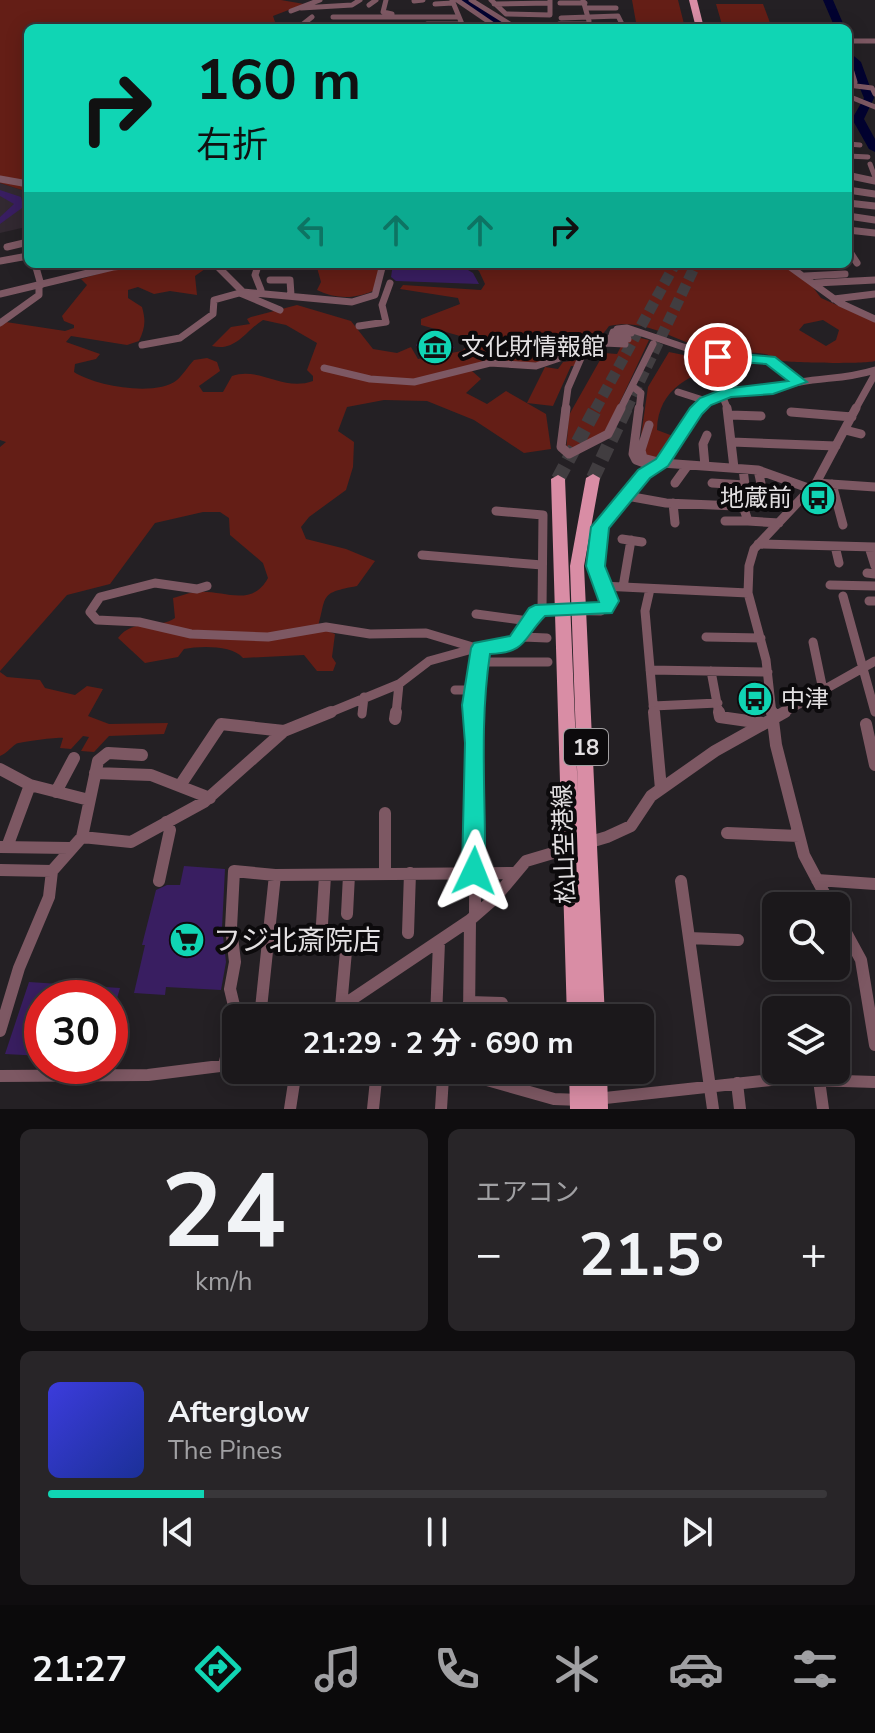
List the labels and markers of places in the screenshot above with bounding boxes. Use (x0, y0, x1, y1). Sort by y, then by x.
pin (684, 323, 752, 391)
museum icon: 文化財情報館 (416, 328, 454, 366)
place label: 文化財情報館 (461, 331, 605, 363)
bus stop icon: 地蔵前 (799, 479, 837, 517)
place label: 地蔵前 (720, 482, 792, 514)
bus stop icon: 中津 (736, 680, 774, 718)
place label: 中津 (781, 683, 829, 715)
supermarket icon: フジ北斎院店 (168, 921, 206, 959)
place label: フジ北斎院店 (213, 922, 381, 960)

